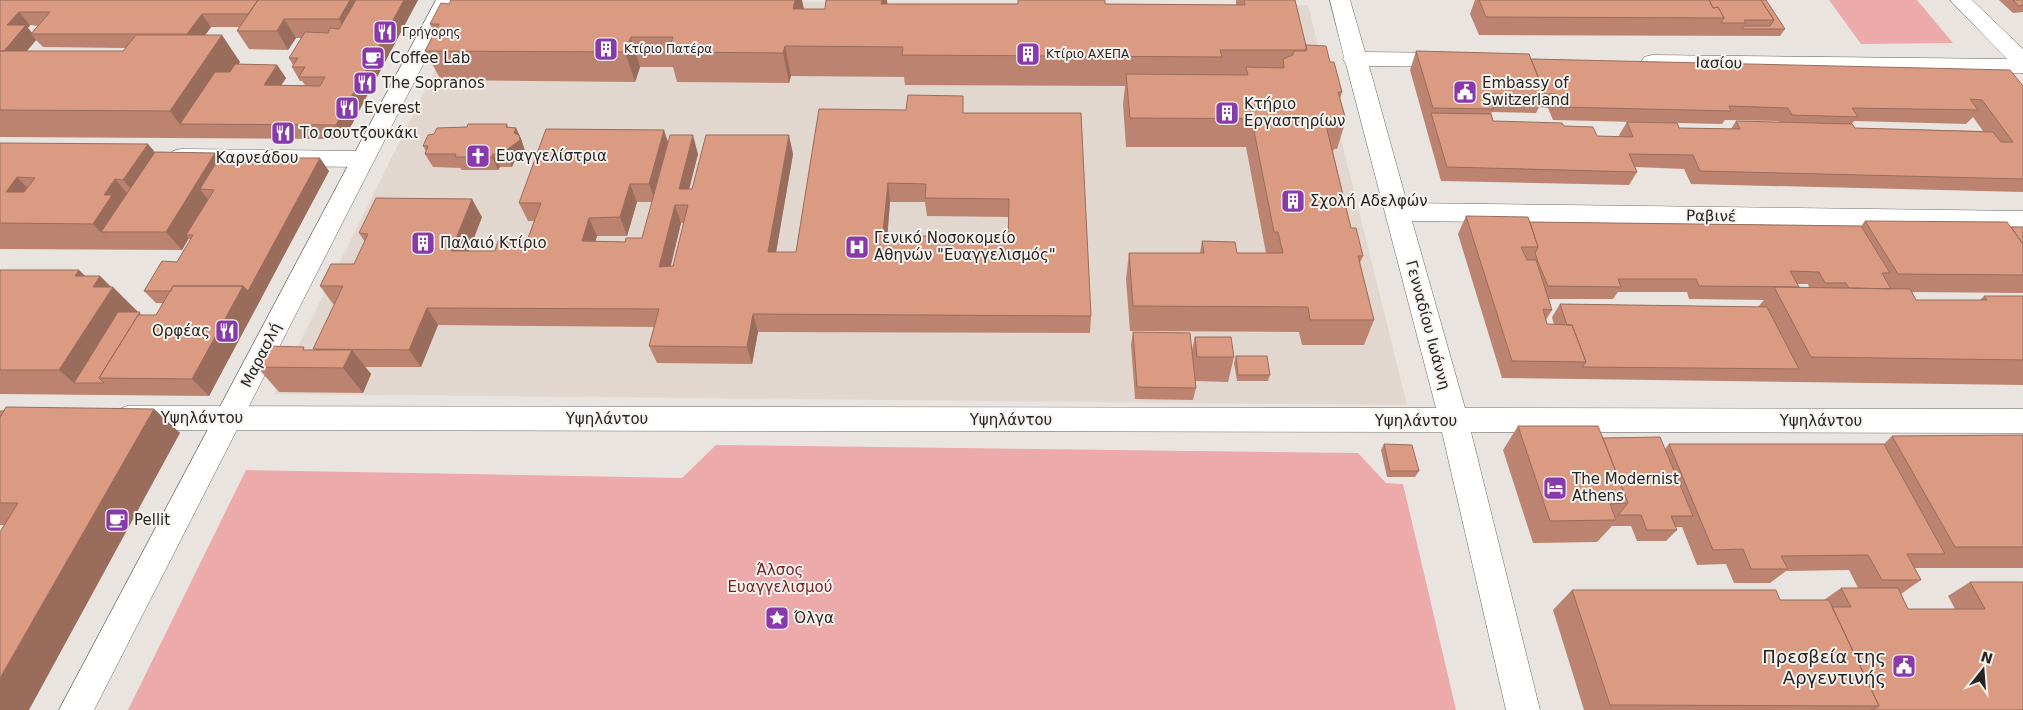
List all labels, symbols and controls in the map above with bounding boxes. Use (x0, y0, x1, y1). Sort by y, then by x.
restaurant icon: Γρήγορης (372, 19, 398, 45)
place label: Γρήγορης (402, 25, 461, 39)
building icon: Κτίριο Πατέρα (593, 36, 619, 62)
building icon: Κτίριο ΑΧΕΠΑ (1015, 41, 1041, 67)
place label: Κτίριο Πατέρα (624, 42, 712, 56)
cafe icon: Coffee Lab (360, 45, 386, 71)
place label: Κτίριο ΑΧΕΠΑ (1046, 47, 1130, 61)
place label: Coffee Lab (390, 49, 470, 67)
street label: Ιασίου (1695, 54, 1743, 72)
restaurant icon: The Sopranos (352, 70, 378, 96)
place label: The Sopranos (381, 74, 485, 92)
place label: Embassy of Switzerland (1482, 74, 1570, 109)
public building icon: Embassy of Switzerland (1452, 79, 1478, 105)
restaurant icon: Everest (334, 95, 360, 121)
place label: Κτήριο Εργαστηρίων (1244, 95, 1345, 130)
place label: Everest (364, 99, 420, 117)
building icon: Κτήριο Εργαστηρίων (1214, 100, 1240, 126)
restaurant icon: Το σουτζουκάκι (270, 120, 296, 146)
place label: Το σουτζουκάκι (299, 124, 418, 142)
church icon: Ευαγγελίστρια (465, 143, 491, 169)
place label: Ευαγγελίστρια (496, 147, 607, 165)
street label: Καρνεάδου (216, 149, 298, 167)
building icon: Σχολή Αδελφών (1280, 188, 1306, 214)
place label: Σχολή Αδελφών (1310, 192, 1428, 210)
street label: Ραβινέ (1686, 207, 1736, 225)
place label: Γενικό Νοσοκομείο Αθηνών "Ευαγγελισμός" (874, 229, 1056, 264)
building icon: Παλαιό Κτίριο (410, 230, 436, 256)
place label: Παλαιό Κτίριο (440, 234, 547, 252)
hospital icon: Γενικό Νοσοκομείο Αθηνών "Ευαγγελισμός" (844, 234, 870, 260)
street label: Γενναδίου Ιωάννη (1402, 258, 1454, 392)
restaurant icon: Ορφέας (214, 318, 240, 344)
street label: Μαρασλή (237, 320, 285, 390)
place label: Ορφέας (152, 322, 210, 340)
street label: Υψηλάντου (160, 409, 243, 427)
street label: Υψηλάντου (565, 410, 648, 428)
street label: Υψηλάντου (969, 411, 1052, 429)
street label: Υψηλάντου (1374, 412, 1457, 430)
street label: Υψηλάντου (1779, 412, 1862, 430)
place label: The Modernist Athens (1571, 470, 1679, 505)
hotel icon: The Modernist Athens (1542, 475, 1568, 501)
cafe icon: Pellit (104, 507, 130, 533)
place label: Pellit (134, 511, 170, 529)
park label: Άλσος Ευαγγελισμού (728, 561, 832, 596)
place icon: Όλγα (764, 605, 790, 631)
place label: Όλγα (793, 609, 834, 627)
north arrow (1958, 645, 2008, 695)
place label: Πρεσβεία της Αργεντινής (1762, 646, 1886, 688)
text: N (1979, 648, 1995, 667)
public building icon: Πρεσβεία της Αργεντινής (1891, 653, 1917, 679)

